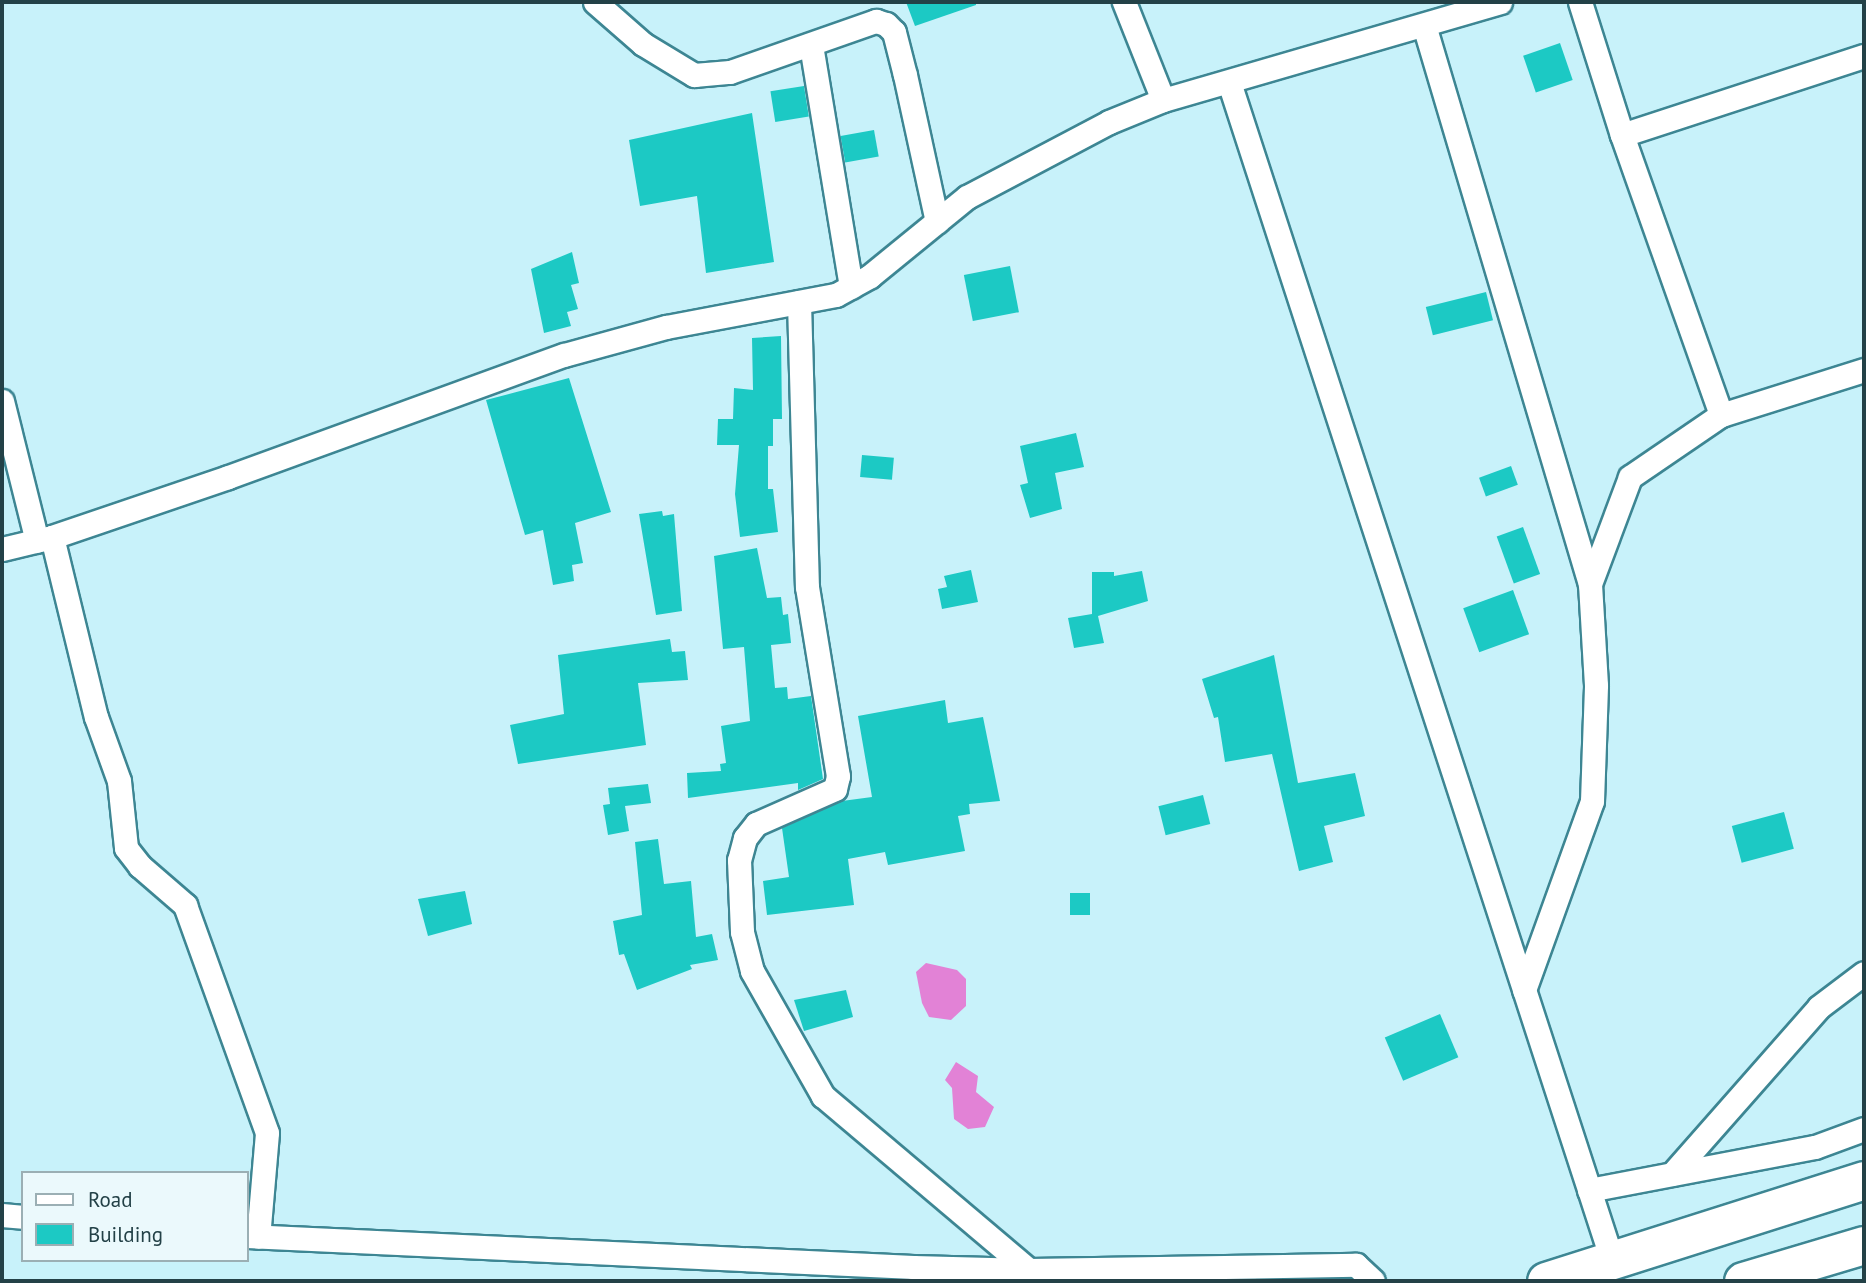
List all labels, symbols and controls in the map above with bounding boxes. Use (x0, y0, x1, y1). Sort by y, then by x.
legend (21, 1171, 248, 1262)
text: Road (88, 1186, 132, 1213)
text: Building (88, 1221, 163, 1248)

